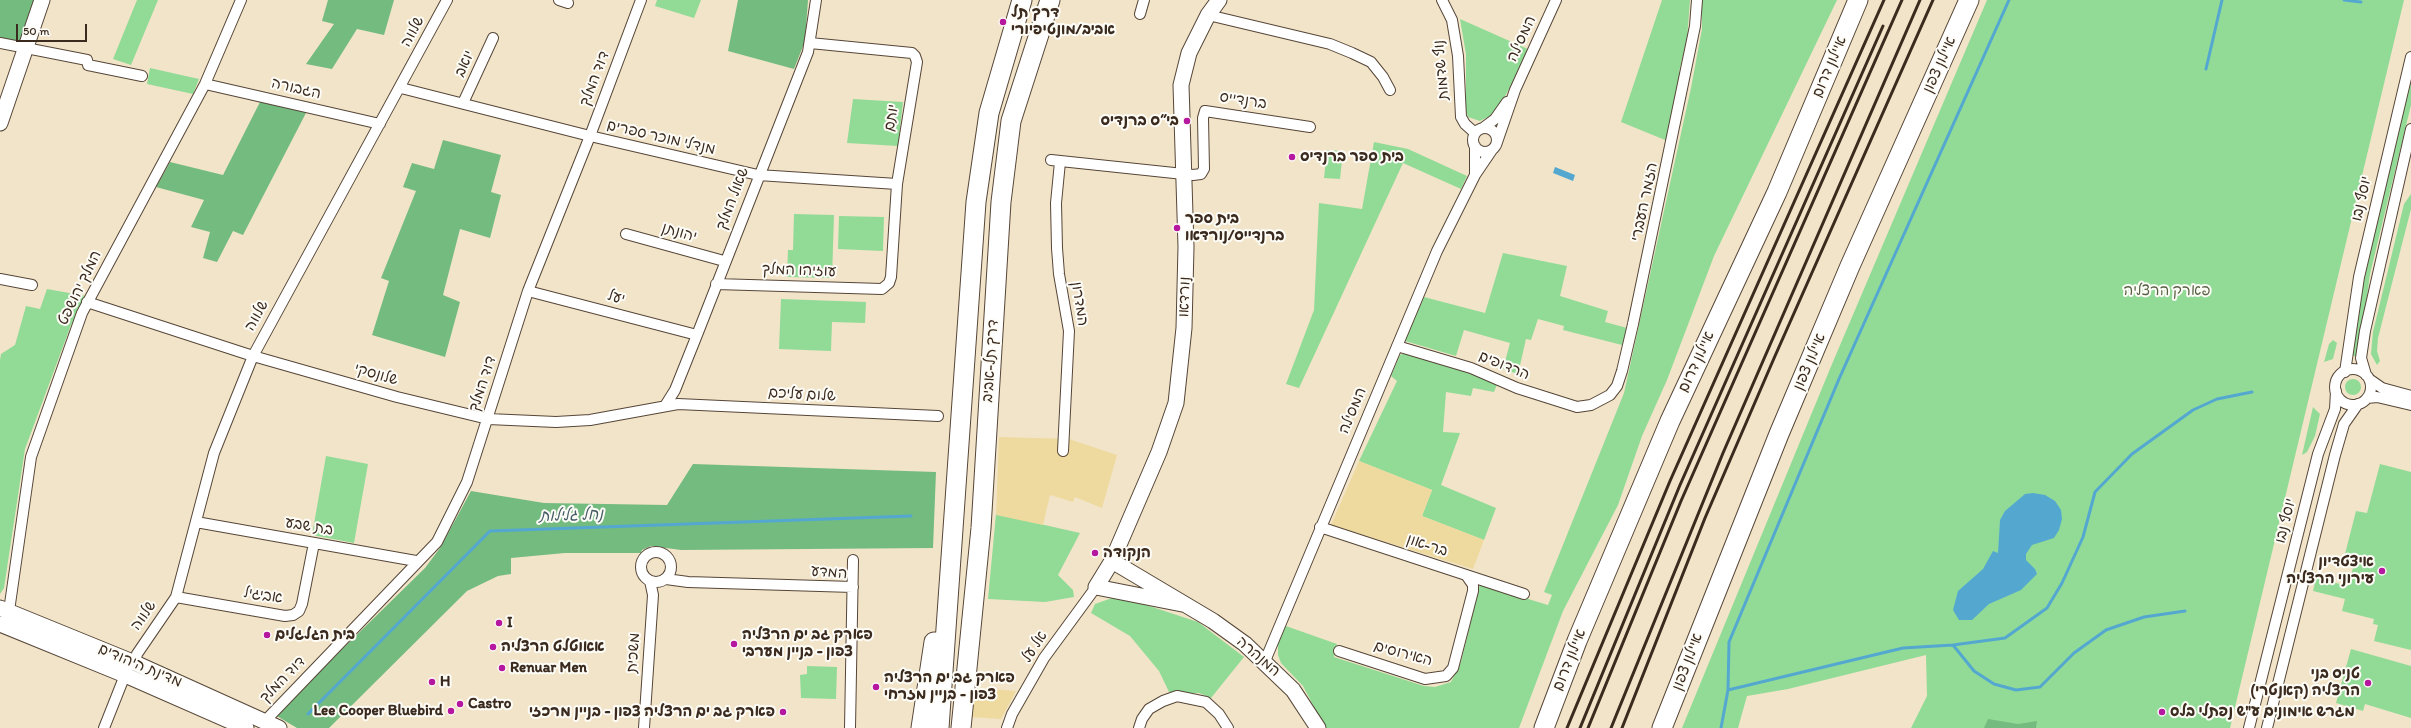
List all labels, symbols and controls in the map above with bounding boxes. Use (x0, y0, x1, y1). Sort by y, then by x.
place label: דרך תל אביב/מונטיפיורי (1011, 4, 1115, 39)
street label: המסילה (1504, 13, 1540, 65)
street label: שלווה (397, 14, 429, 50)
scale bar (18, 16, 89, 42)
marker: דרך תל אביב/מונטיפיורי (998, 17, 1008, 27)
text: 50 m (23, 24, 49, 38)
street label: איילון דרום (1809, 33, 1851, 101)
street label: איילון צפון (1920, 34, 1960, 96)
street label: נוף שדמות (1430, 39, 1454, 101)
street label: יואב (451, 48, 479, 80)
street label: דוד המלך (576, 49, 614, 109)
street label: הגבורה (269, 75, 323, 103)
street label: ברנדייס (1218, 88, 1268, 114)
street label: יותם (881, 103, 903, 133)
place label: בי״ס ברנדיס (1100, 112, 1179, 130)
marker: בי״ס ברנדיס (1182, 116, 1192, 126)
street label: מנדלי מוכר ספרים (605, 117, 717, 159)
place label: בית ספר ברנדיס (1300, 148, 1404, 166)
marker: בית ספר ברנדיס (1287, 152, 1297, 162)
street label: הזמר העברי (1628, 161, 1662, 243)
street label: שאול המלך (713, 165, 753, 233)
street label: יוסף נבו (2348, 175, 2376, 223)
place label: בית ספר ברנדייס/נורדאו (1185, 210, 1285, 245)
street label: יהונתן (659, 219, 699, 247)
marker: בית ספר ברנדייס/נורדאו (1172, 223, 1182, 233)
street label: המלך יהושפט (54, 248, 106, 328)
street label: עוזיהו המלך (762, 261, 836, 281)
street label: נורדאו (1175, 276, 1195, 318)
street label: המדרון (1067, 280, 1091, 328)
park label: פארק הרצליה (2123, 282, 2211, 300)
street label: יעל (605, 287, 627, 309)
street label: שלווה (241, 298, 273, 334)
street label: דרך תל-אביב (979, 319, 1003, 403)
street label: איילון דרום (1675, 329, 1719, 395)
street label: איילון צפון (1790, 331, 1830, 393)
street label: הרדופים (1476, 348, 1532, 384)
street label: דוד המלך (466, 354, 500, 414)
street label: שלונסקי (352, 360, 400, 390)
street label: שלום עליכם (768, 384, 836, 406)
street label: המסילה (1335, 385, 1371, 437)
street label: יוסף נבו (2272, 497, 2300, 545)
water label: נחל גלילות (539, 505, 603, 527)
street label: בת שבע (284, 514, 334, 540)
street label: בר-און (1404, 531, 1450, 561)
place label: הנקודה (1103, 544, 1151, 562)
marker: הנקודה (1090, 548, 1100, 558)
place label: איצטדיון עירוני הרצליה (2286, 553, 2374, 588)
street label: המדע (810, 562, 848, 584)
marker: איצטדיון עירוני הרצליה (2377, 566, 2387, 576)
street label: אביגיל (242, 584, 284, 608)
street label: שלווה (127, 598, 161, 634)
place label: I (507, 614, 513, 632)
marker: I (494, 618, 504, 628)
place label: בית הגלגלים (275, 626, 355, 644)
place label: פארק גב ים הרצליה צפון - בניין מערבי (742, 626, 873, 661)
street label: איילון דרום (1549, 626, 1591, 694)
street label: אל על (1018, 628, 1052, 666)
marker: בית הגלגלים (262, 630, 272, 640)
street label: איילון צפון (1669, 631, 1707, 693)
street label: משכית (624, 632, 644, 674)
street label: המנהרה (1232, 633, 1284, 681)
place label: אאוטלט הרצליה (501, 638, 605, 656)
street label: האירוסים (1372, 638, 1434, 670)
marker: פארק גב ים הרצליה צפון - בניין מערבי (729, 639, 739, 649)
street label: מדינת היהודים (95, 640, 185, 692)
marker: אאוטלט הרצליה (488, 642, 498, 652)
street label: דוד המלך (257, 653, 309, 707)
place label: Renuar Men (510, 659, 587, 677)
marker: Renuar Men (497, 663, 507, 673)
place label: טניס בני הרצליה (קאנטרי) (2250, 665, 2360, 700)
place label: פארק גב ים הרצליה צפון - בניין מזרחי (884, 669, 1015, 704)
place label: H (440, 673, 450, 691)
marker: H (427, 677, 437, 687)
marker: טניס בני הרצליה (קאנטרי) (2363, 678, 2373, 688)
marker: פארק גב ים הרצליה צפון - בניין מזרחי (871, 682, 881, 692)
place label: Castro (468, 695, 511, 713)
marker: Castro (455, 699, 465, 709)
place label: Lee Cooper Bluebird (313, 702, 443, 720)
place label: פארק גב ים הרצליה צפון - בניין מרכזי (529, 703, 775, 721)
place label: מגרש אימונים ע"ש נפתלי בלס (2170, 703, 2355, 721)
marker: Lee Cooper Bluebird (446, 706, 456, 716)
marker: פארק גב ים הרצליה צפון - בניין מרכזי (778, 707, 788, 717)
marker: מגרש אימונים ע"ש נפתלי בלס (2157, 707, 2167, 717)

